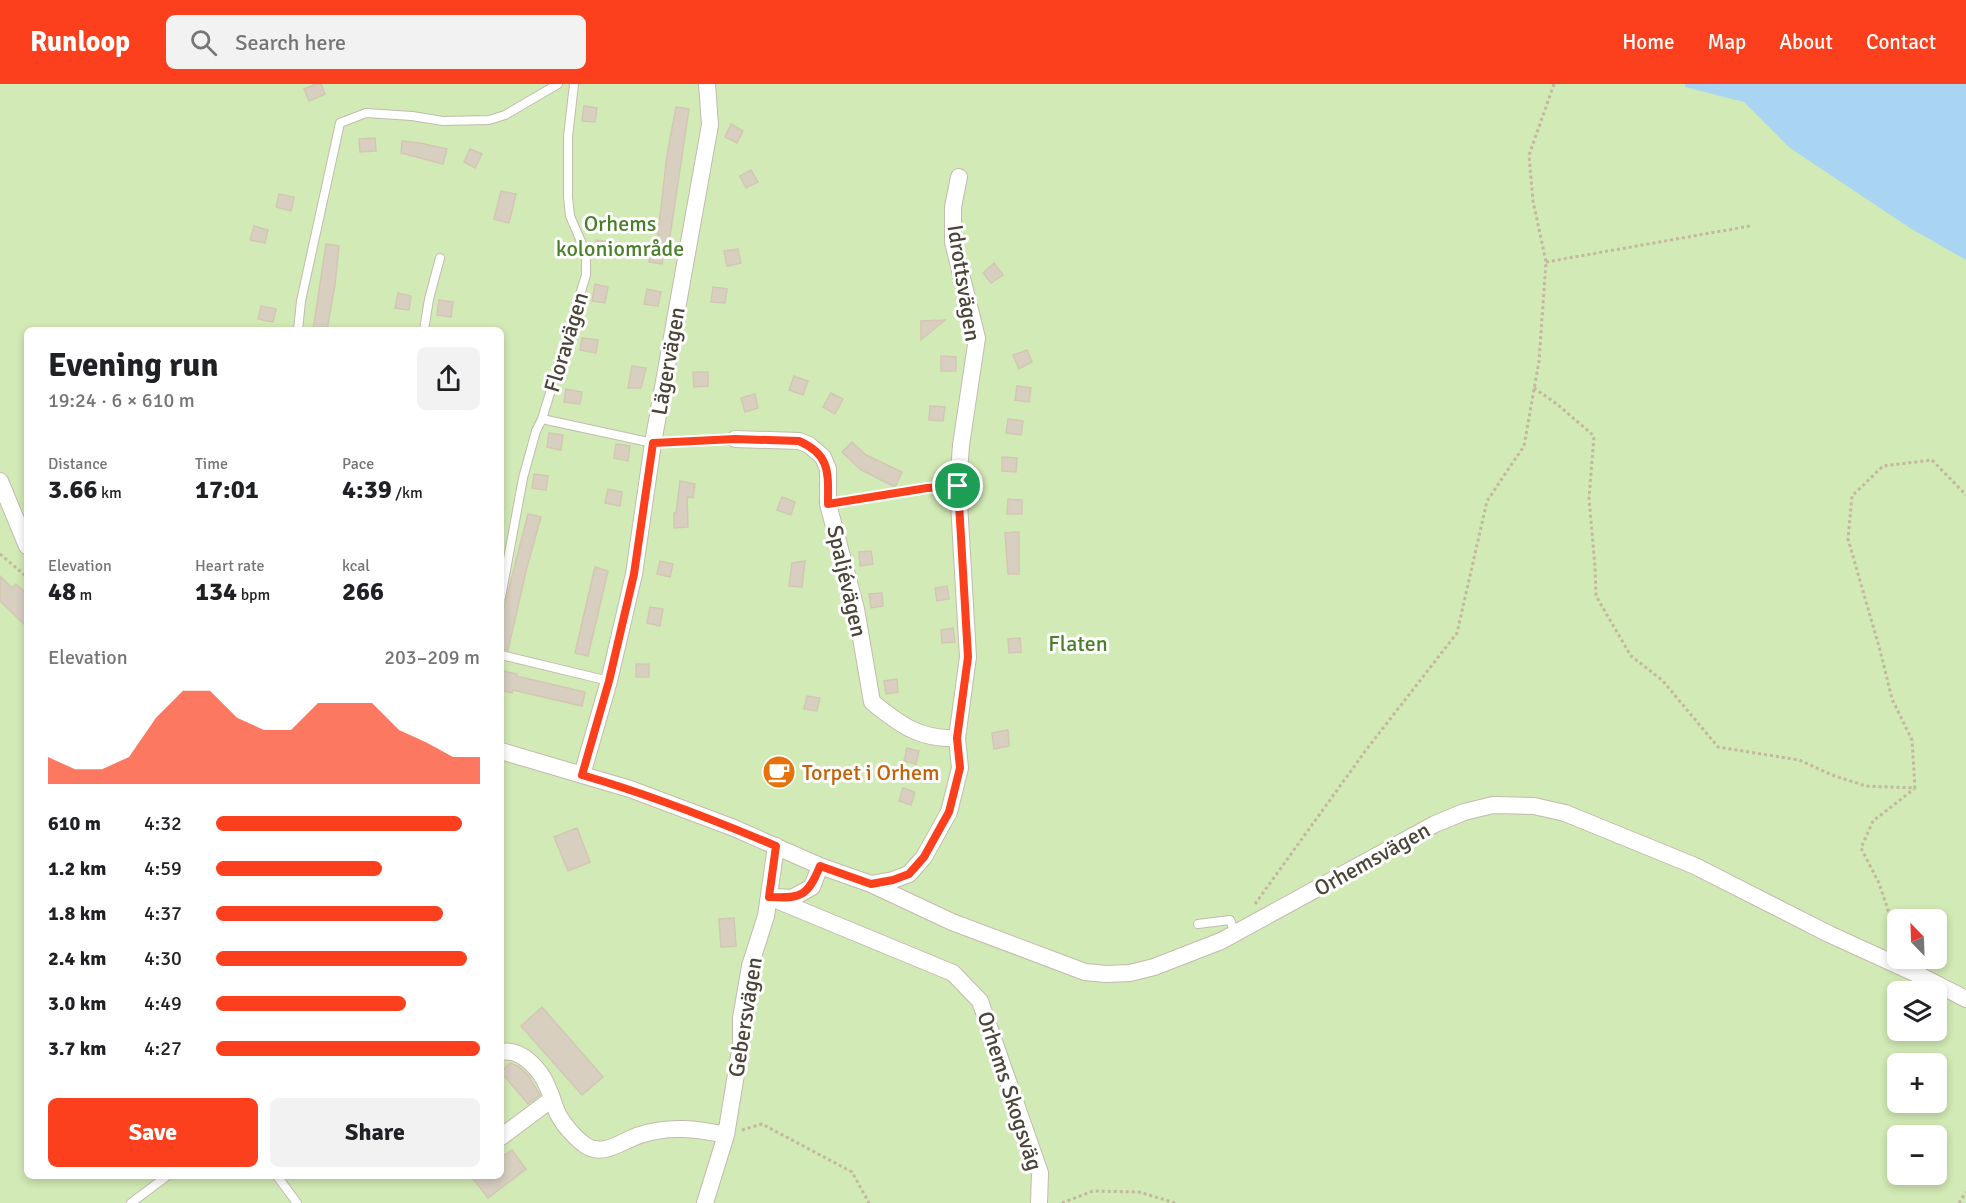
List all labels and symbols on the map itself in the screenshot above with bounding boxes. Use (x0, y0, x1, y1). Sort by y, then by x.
park label: Orhems koloniområde (556, 210, 684, 262)
street label: Idrottsvägen (941, 223, 987, 343)
street label: Floravägen (538, 289, 594, 395)
street label: Lägervägen (645, 305, 691, 417)
pin (932, 460, 983, 511)
street label: Spaljévägen (821, 522, 873, 640)
park label: Flaten (1048, 630, 1108, 657)
cafe icon: Torpet i Orhem (761, 754, 797, 790)
place label: Torpet i Orhem (802, 759, 940, 786)
street label: Orhemsvägen (1309, 816, 1435, 902)
north arrow (1887, 909, 1947, 969)
street label: Gebersvägen (722, 955, 768, 1079)
street label: Orhems Skogsväg (972, 1008, 1048, 1174)

